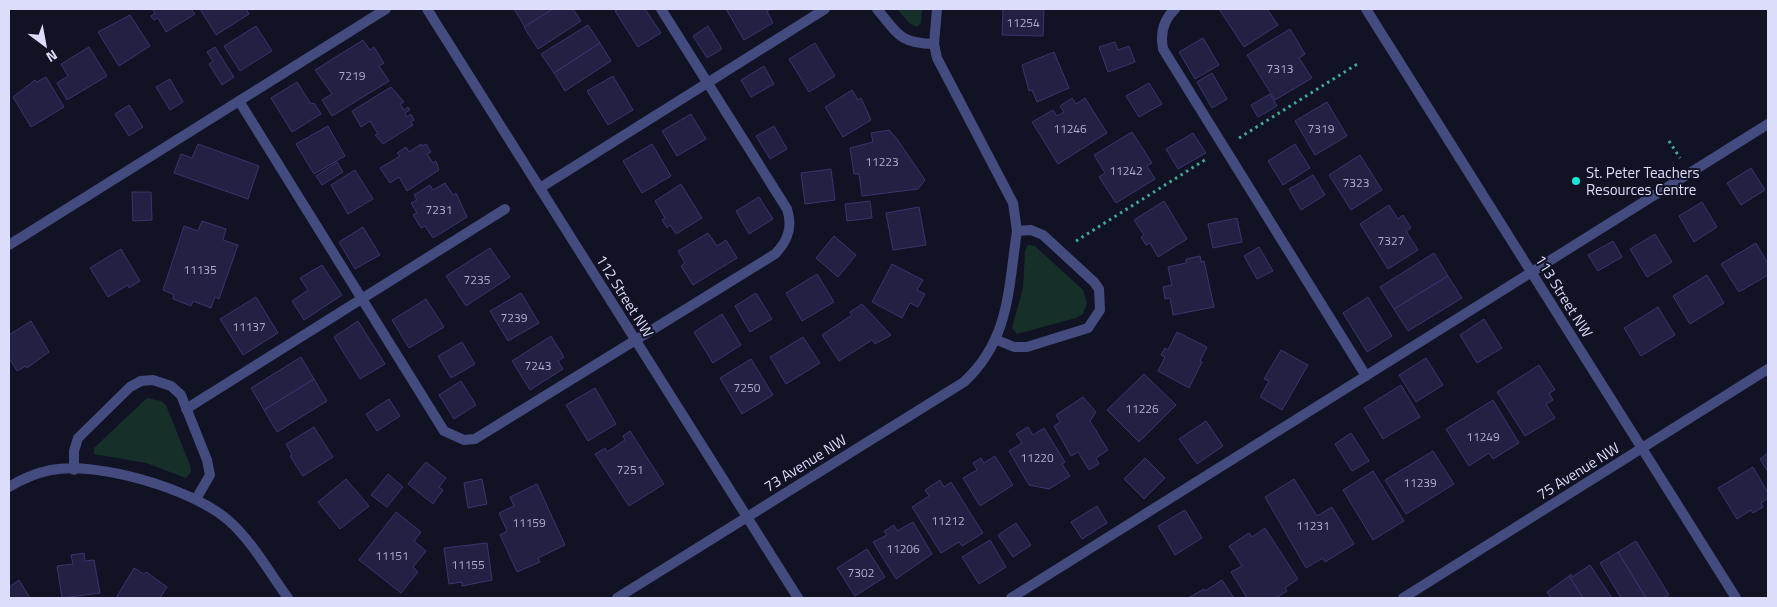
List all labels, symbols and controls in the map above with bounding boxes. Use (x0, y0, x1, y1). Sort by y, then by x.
house number: 11254 (1006, 13, 1040, 32)
north arrow (20, 20, 70, 70)
text: N (42, 45, 62, 68)
house number: 7313 (1267, 59, 1293, 78)
house number: 7219 (339, 66, 366, 85)
house number: 11246 (1053, 119, 1087, 138)
house number: 7319 (1308, 119, 1335, 138)
house number: 11223 (865, 152, 899, 171)
house number: 11242 (1109, 161, 1143, 180)
place label: St. Peter Teachers Resources Centre (1586, 161, 1699, 201)
house number: 7323 (1343, 173, 1369, 192)
marker: St. Peter Teachers Resources Centre (1570, 175, 1582, 187)
house number: 7231 (426, 200, 452, 219)
house number: 7327 (1378, 231, 1404, 250)
street label: 112 Street NW (590, 250, 660, 342)
street label: 113 Street NW (1529, 250, 1599, 342)
house number: 11135 (183, 260, 217, 279)
house number: 7235 (464, 270, 491, 289)
house number: 7239 (501, 308, 528, 327)
house number: 11137 (232, 317, 266, 336)
house number: 7243 (525, 356, 551, 375)
house number: 7250 (734, 378, 761, 397)
house number: 11226 (1125, 399, 1159, 418)
house number: 11249 (1466, 427, 1500, 446)
street label: 73 Avenue NW (759, 428, 851, 498)
street label: 75 Avenue NW (1532, 436, 1624, 506)
house number: 11220 (1020, 448, 1054, 467)
house number: 7251 (617, 460, 643, 479)
house number: 11239 (1403, 473, 1437, 492)
house number: 11212 (931, 511, 965, 530)
house number: 11159 (512, 513, 546, 532)
house number: 11231 (1296, 516, 1330, 535)
house number: 11206 (886, 539, 920, 558)
house number: 11151 (375, 546, 409, 565)
house number: 11155 (451, 555, 485, 574)
house number: 7302 (848, 563, 874, 582)

